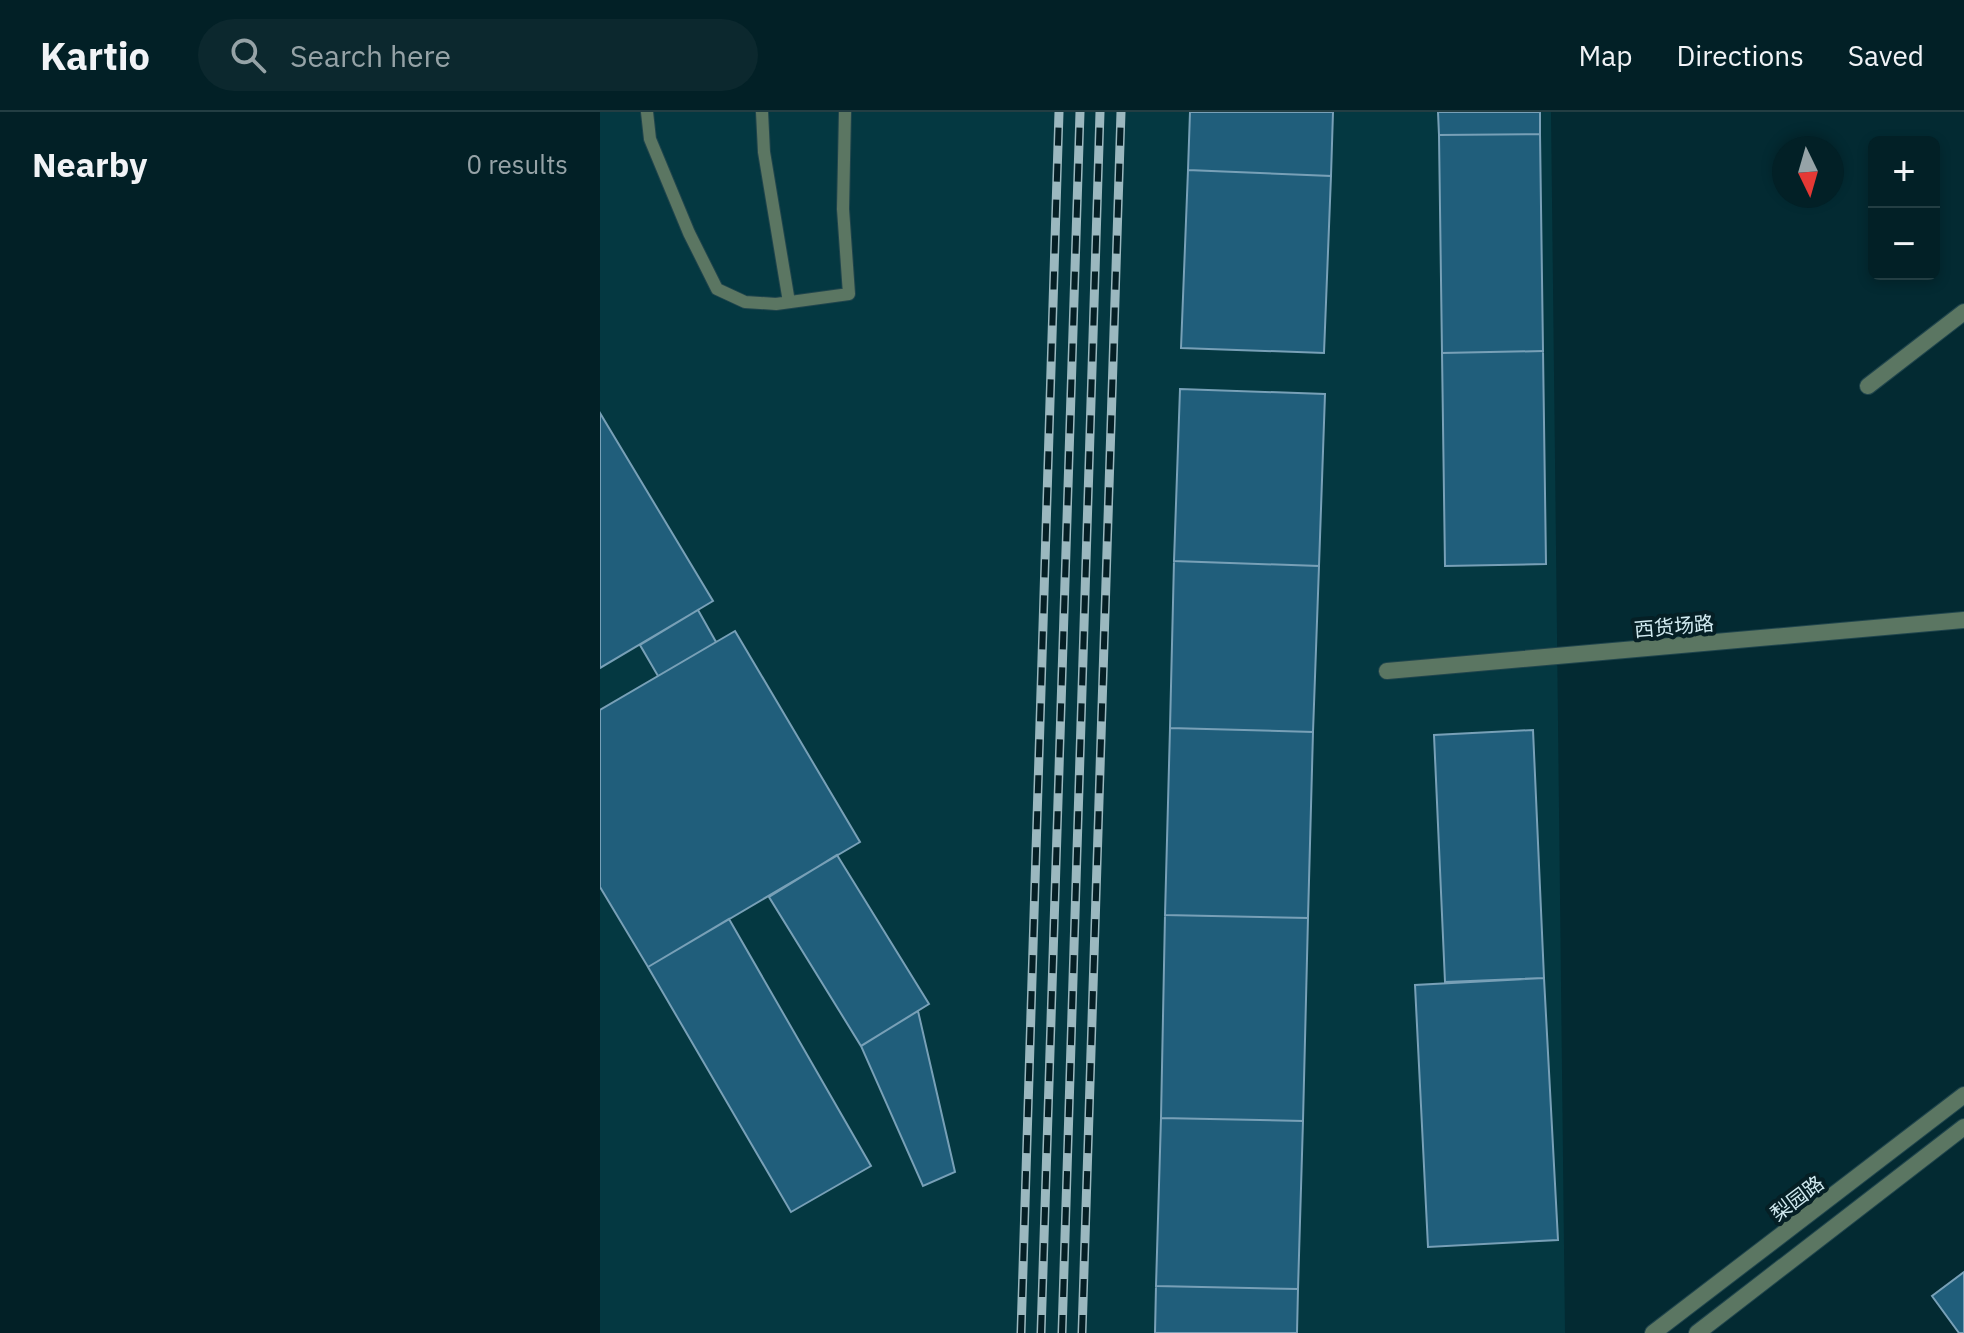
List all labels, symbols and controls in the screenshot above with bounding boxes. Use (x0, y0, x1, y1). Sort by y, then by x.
search box (198, 19, 758, 91)
text: Kartio (40, 31, 150, 80)
icon: search (226, 33, 270, 77)
text: Search here (290, 36, 451, 75)
text: Map (1578, 37, 1632, 74)
text: Directions (1676, 37, 1804, 74)
text: Saved (1848, 37, 1924, 74)
north arrow (1772, 136, 1844, 208)
map controls (1868, 136, 1940, 280)
button: + (1868, 136, 1940, 208)
text: Nearby (32, 142, 147, 186)
text: 0 results (466, 147, 568, 181)
button: − (1868, 208, 1940, 280)
street label: 西货场路 (1633, 609, 1715, 643)
street label: 梨园路 (1765, 1169, 1829, 1227)

